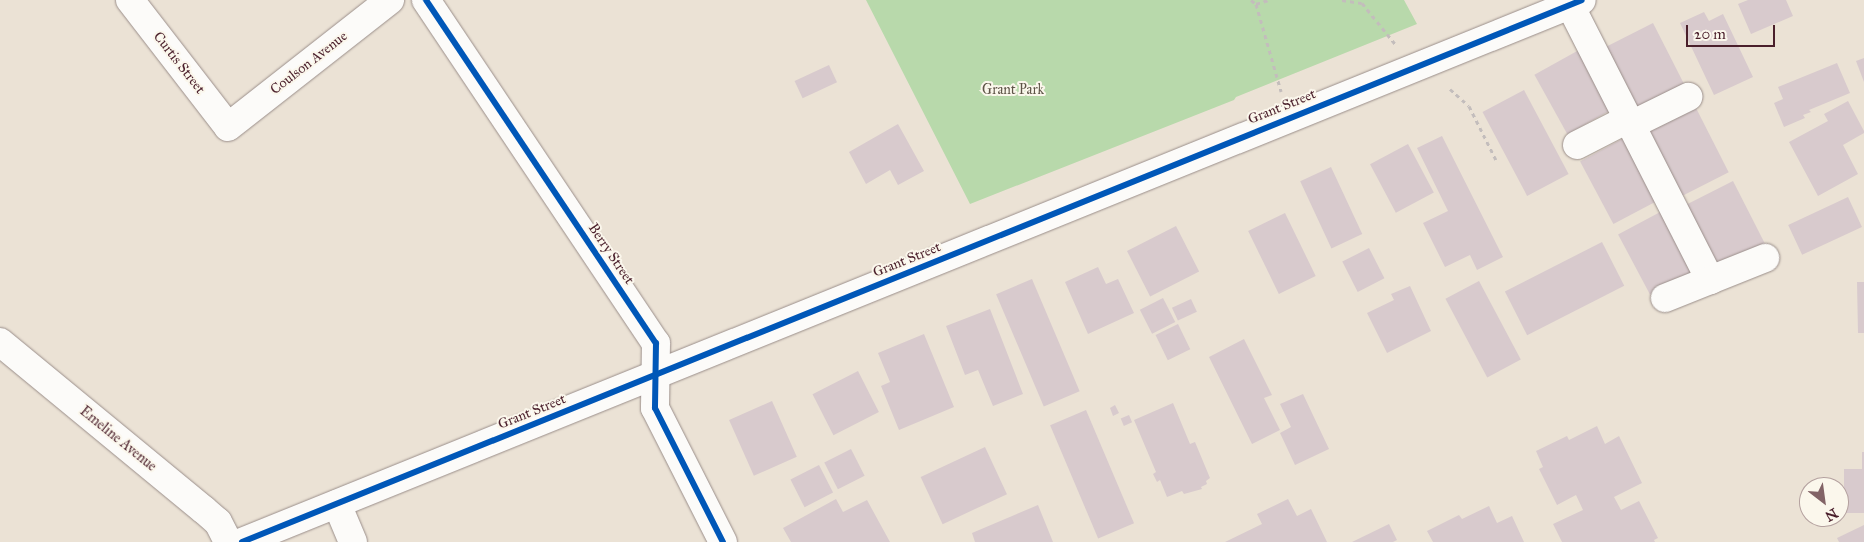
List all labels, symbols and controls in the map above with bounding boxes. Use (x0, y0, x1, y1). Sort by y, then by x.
scale bar (1689, 15, 1778, 47)
text: 20 m (1694, 25, 1726, 43)
street label: Coulson Avenue (267, 28, 351, 98)
street label: Curtis Street (150, 29, 208, 97)
park label: Grant Park (982, 82, 1044, 98)
street label: Grant Street (1246, 86, 1318, 128)
street label: Berry Street (584, 220, 638, 288)
street label: Grant Street (871, 239, 943, 281)
street label: Grant Street (496, 391, 568, 433)
street label: Emeline Avenue (76, 403, 160, 475)
north arrow (1799, 477, 1849, 527)
text: N (1822, 504, 1841, 525)

